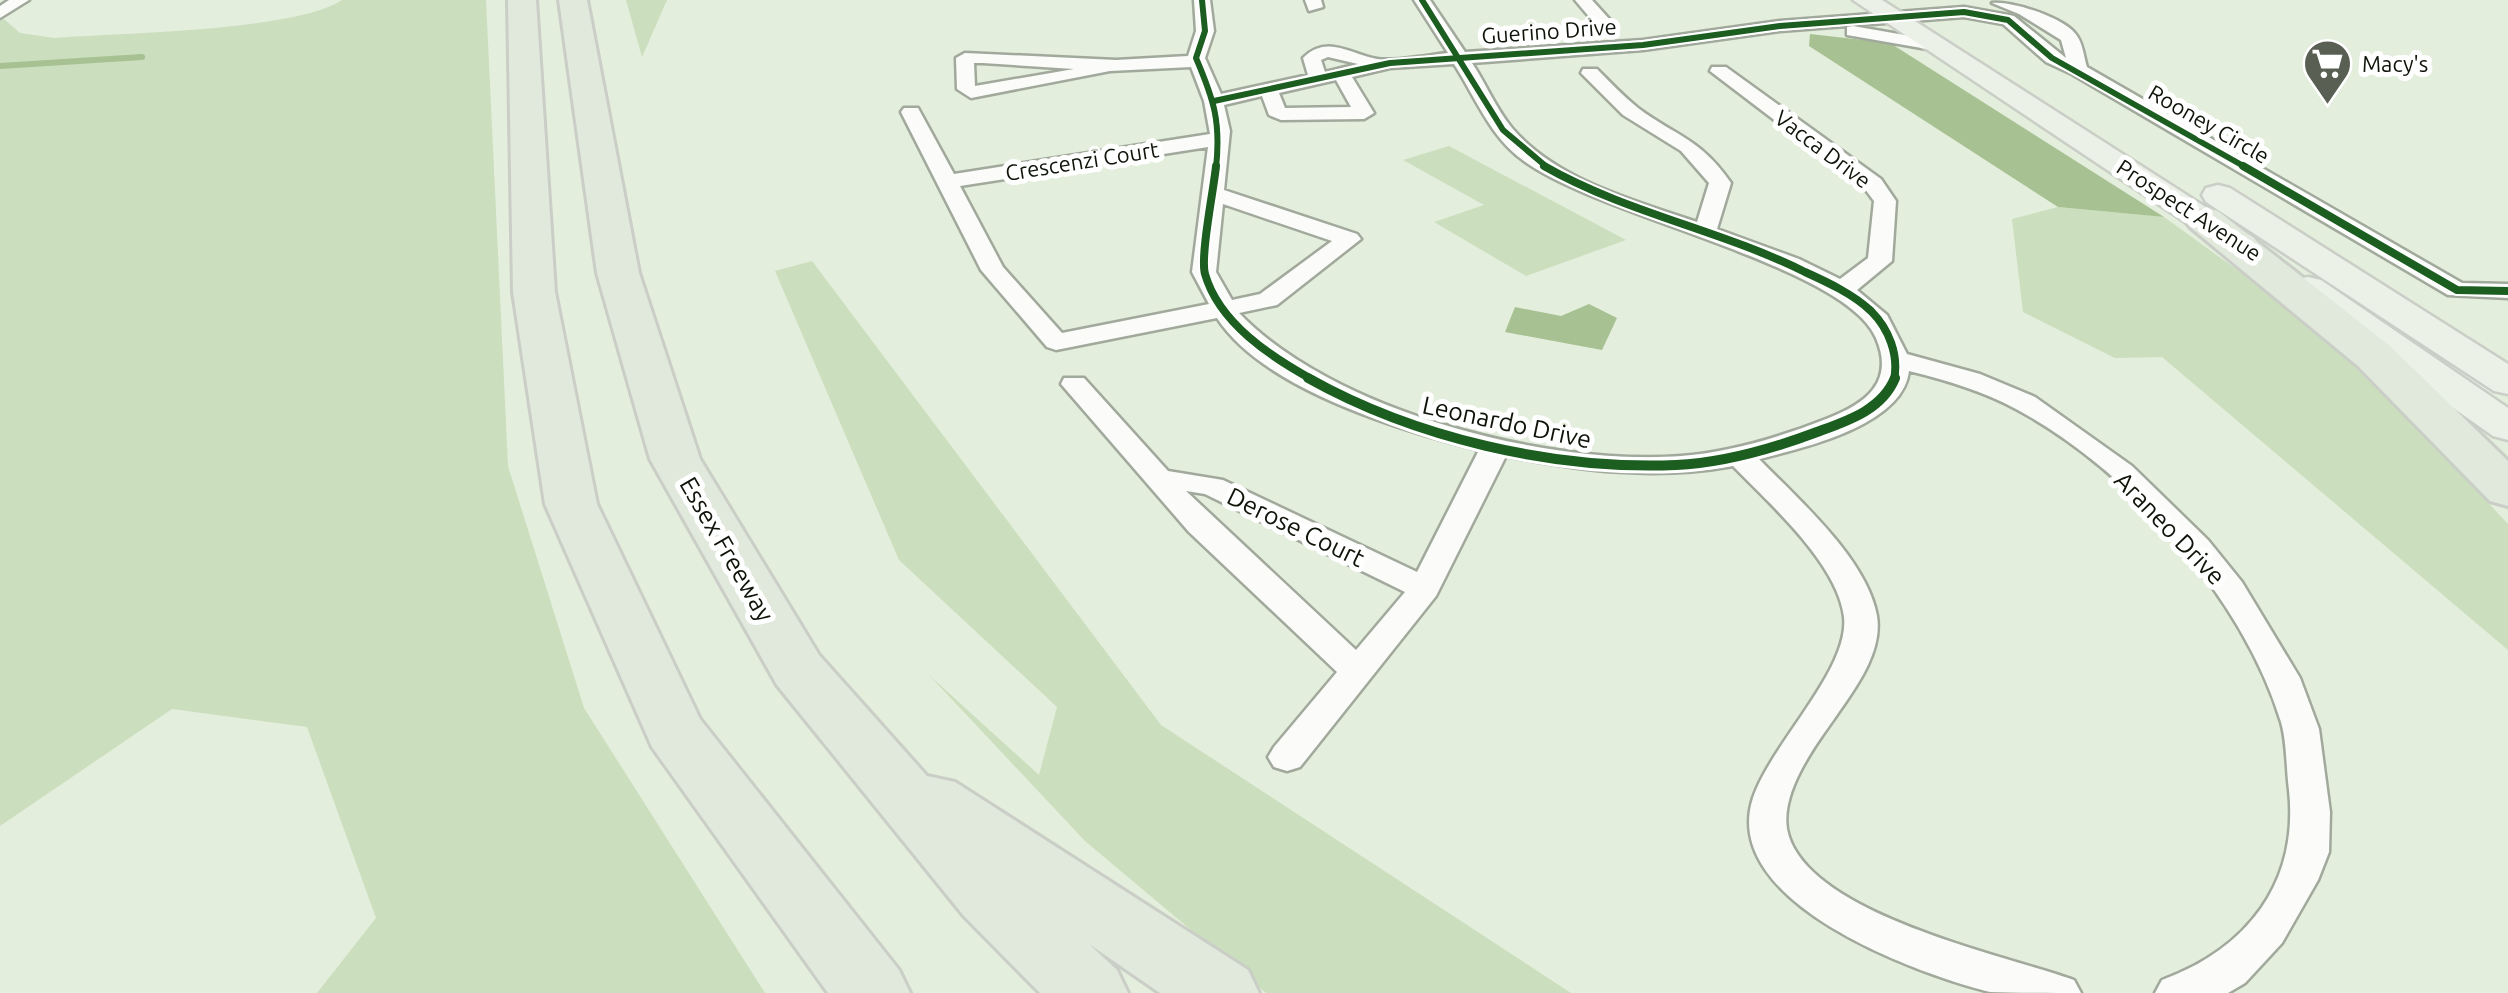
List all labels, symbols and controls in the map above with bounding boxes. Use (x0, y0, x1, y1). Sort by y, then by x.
street label: Guerino Drive (1481, 13, 1617, 48)
supermarket icon: Macy's (2301, 38, 2353, 106)
place label: Macy's (2362, 51, 2428, 76)
street label: Rooney Circle (2145, 79, 2274, 168)
street label: Vacca Drive (1770, 104, 1876, 193)
street label: Crescenzi Court (1004, 136, 1161, 185)
street label: Prospect Avenue (2112, 154, 2266, 266)
street label: Leonardo Drive (1420, 390, 1594, 454)
street label: Araneo Drive (2109, 466, 2231, 590)
street label: Essex Freeway (674, 472, 780, 626)
street label: Derose Court (1223, 482, 1369, 572)

